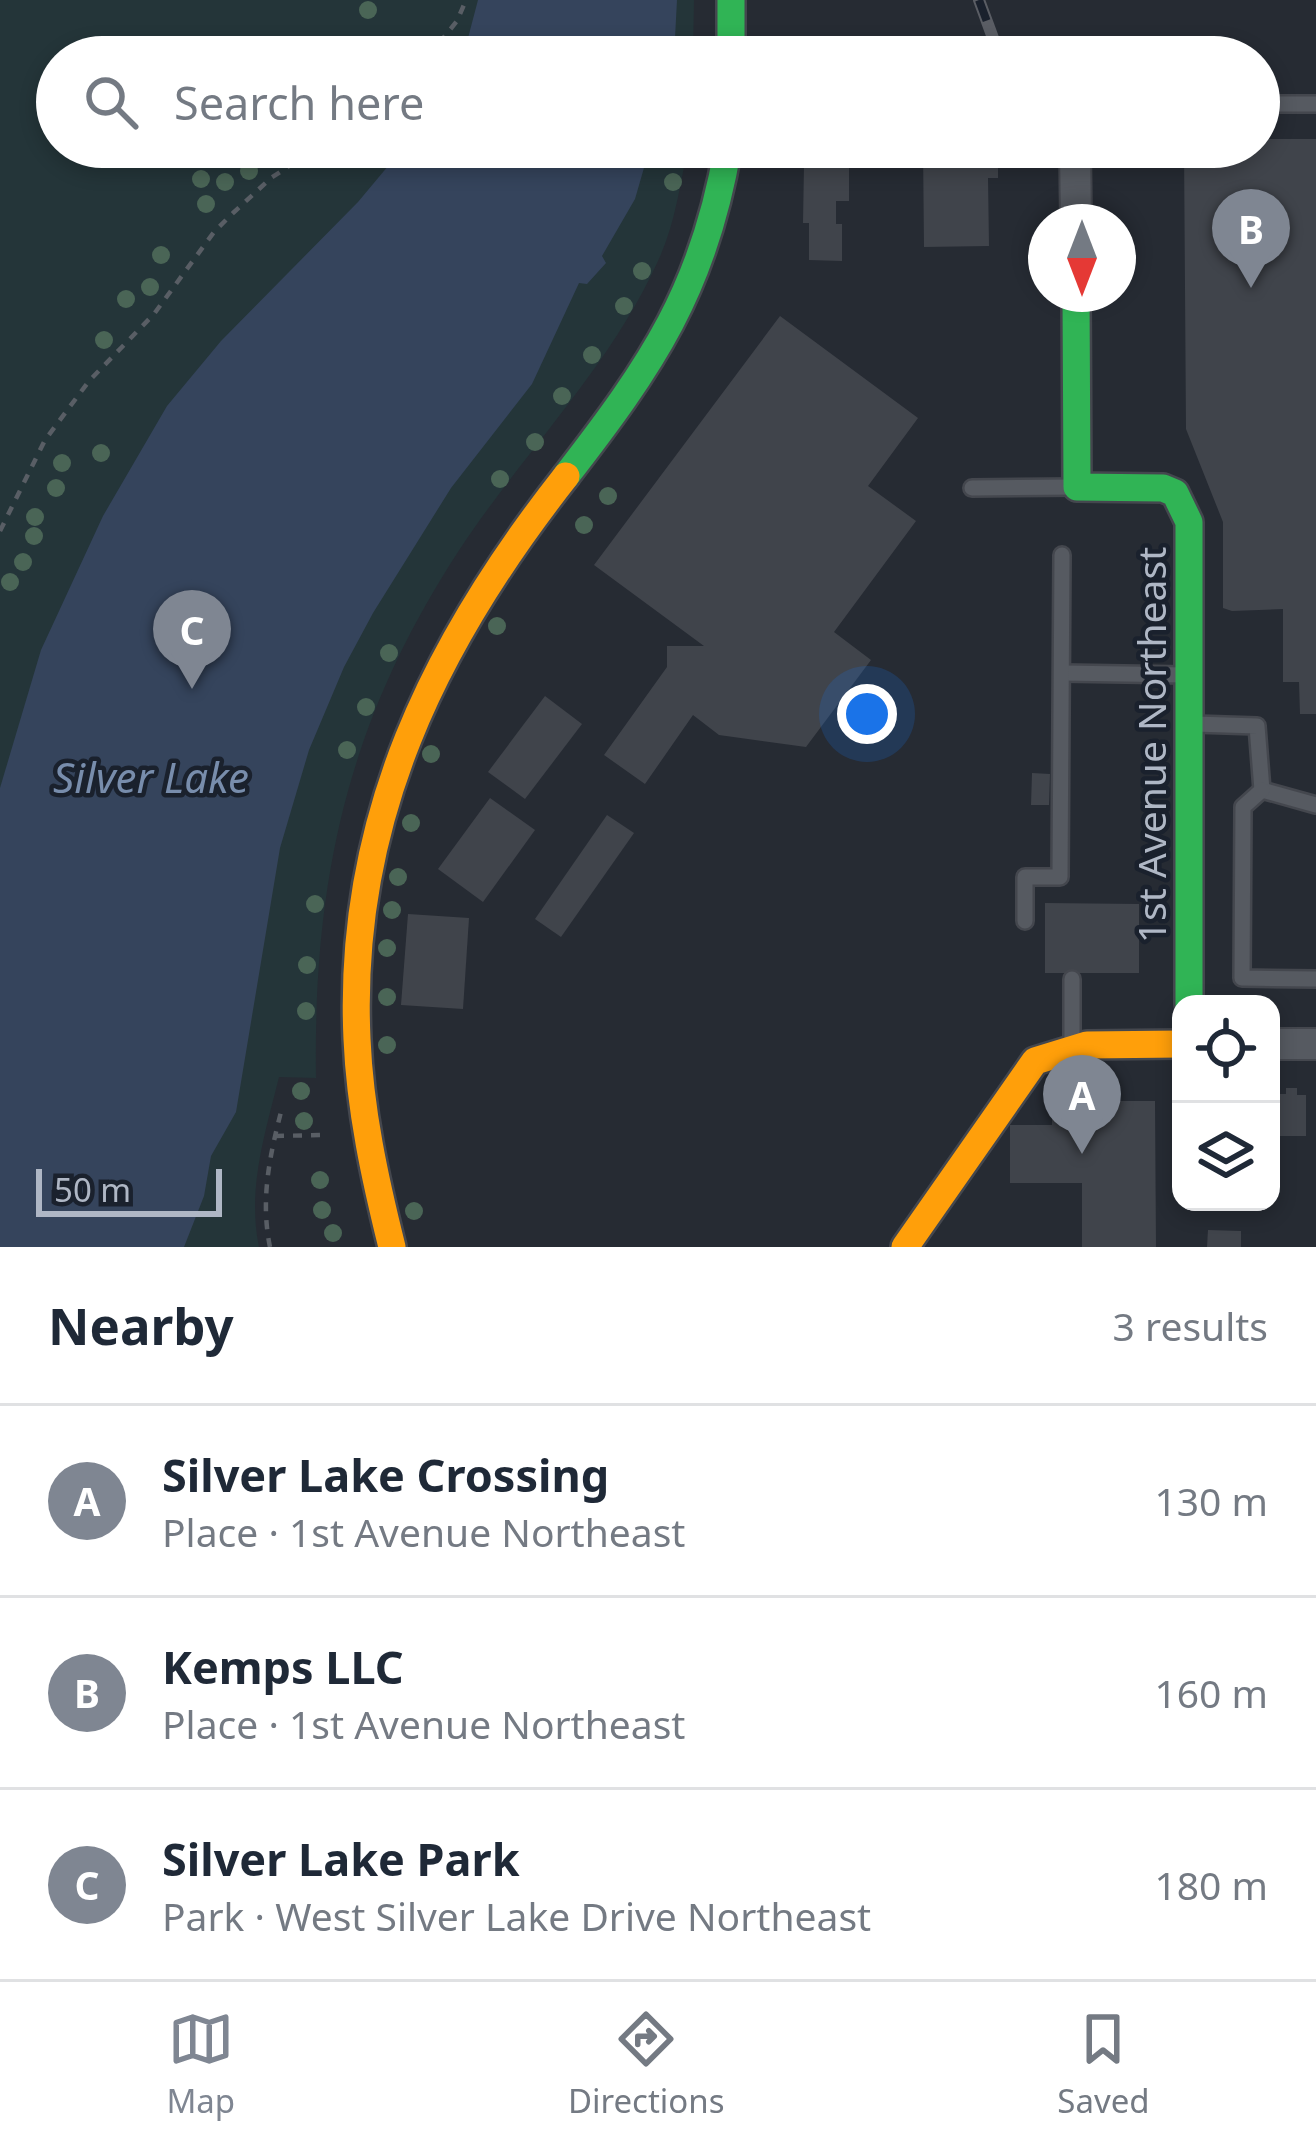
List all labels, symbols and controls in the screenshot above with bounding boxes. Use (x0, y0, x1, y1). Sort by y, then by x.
search box (36, 36, 1280, 168)
icon: search (78, 69, 144, 135)
text: Search here (174, 72, 424, 133)
pin: B (1212, 189, 1290, 288)
north arrow (1028, 204, 1136, 312)
street label: 1st Avenue Northeast (1124, 547, 1177, 943)
pin: C (153, 590, 231, 689)
your location (837, 684, 897, 744)
water label: Silver Lake (53, 748, 249, 805)
map controls (1172, 995, 1280, 1211)
button: locate (1172, 995, 1280, 1103)
pin: A (1043, 1055, 1121, 1154)
button: layers (1172, 1103, 1280, 1211)
scale bar (36, 1163, 222, 1216)
text: 50 m (54, 1167, 131, 1212)
text: Nearby (48, 1290, 234, 1360)
text: 3 results (1113, 1299, 1268, 1352)
text: Silver Lake Crossing (162, 1444, 609, 1505)
text: A (74, 1474, 101, 1527)
text: 130 m (1154, 1474, 1268, 1527)
text: Place · 1st Avenue Northeast (162, 1505, 685, 1558)
text: Kemps LLC (162, 1636, 404, 1697)
text: B (74, 1666, 100, 1719)
text: 160 m (1154, 1666, 1268, 1719)
text: Place · 1st Avenue Northeast (162, 1697, 685, 1750)
text: Silver Lake Park (162, 1828, 520, 1889)
text: C (74, 1858, 100, 1911)
text: 180 m (1154, 1858, 1268, 1911)
text: Park · West Silver Lake Drive Northeast (162, 1889, 871, 1942)
tab: Map (166, 2006, 235, 2123)
tab: Directions (568, 2006, 725, 2123)
tab: Saved (1057, 2006, 1150, 2123)

